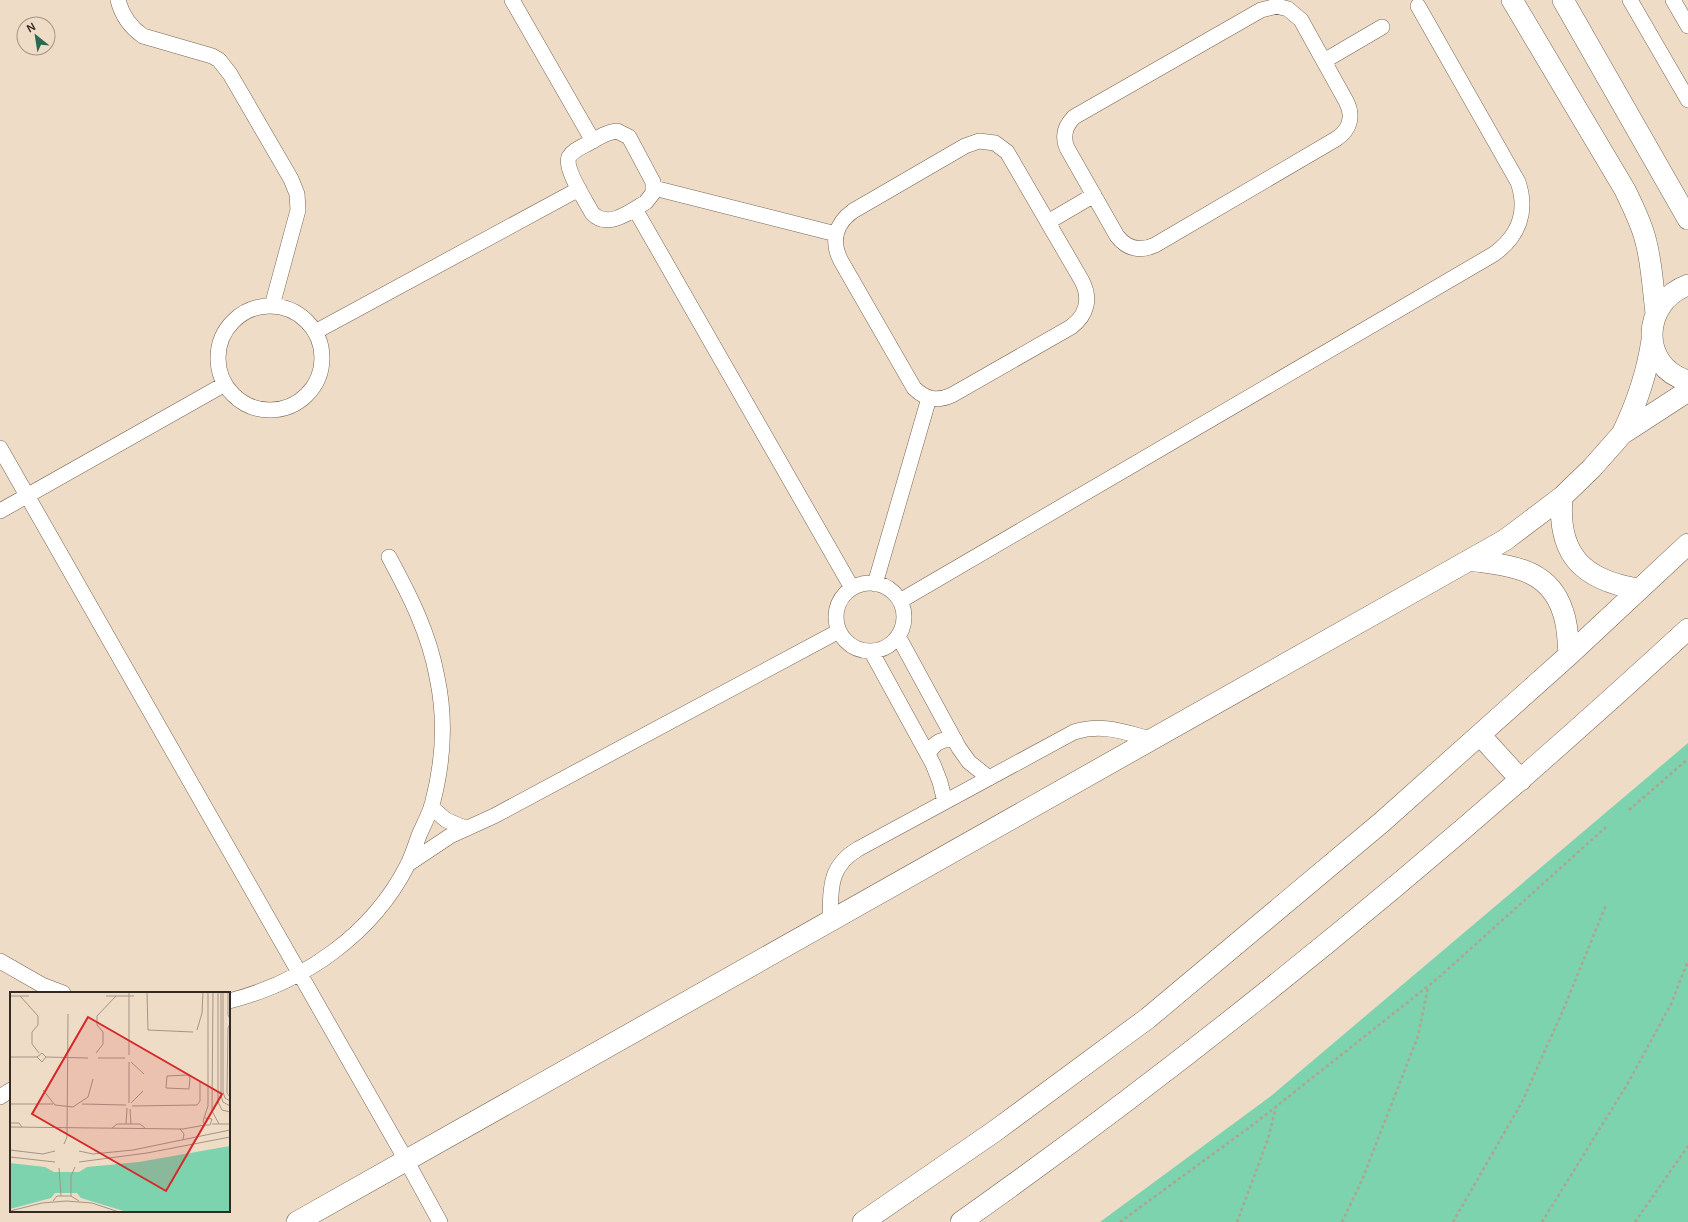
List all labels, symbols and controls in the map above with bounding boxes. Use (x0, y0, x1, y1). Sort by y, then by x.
north arrow (16, 16, 56, 56)
text: N (25, 20, 37, 35)
inset map (10, 992, 230, 1212)

